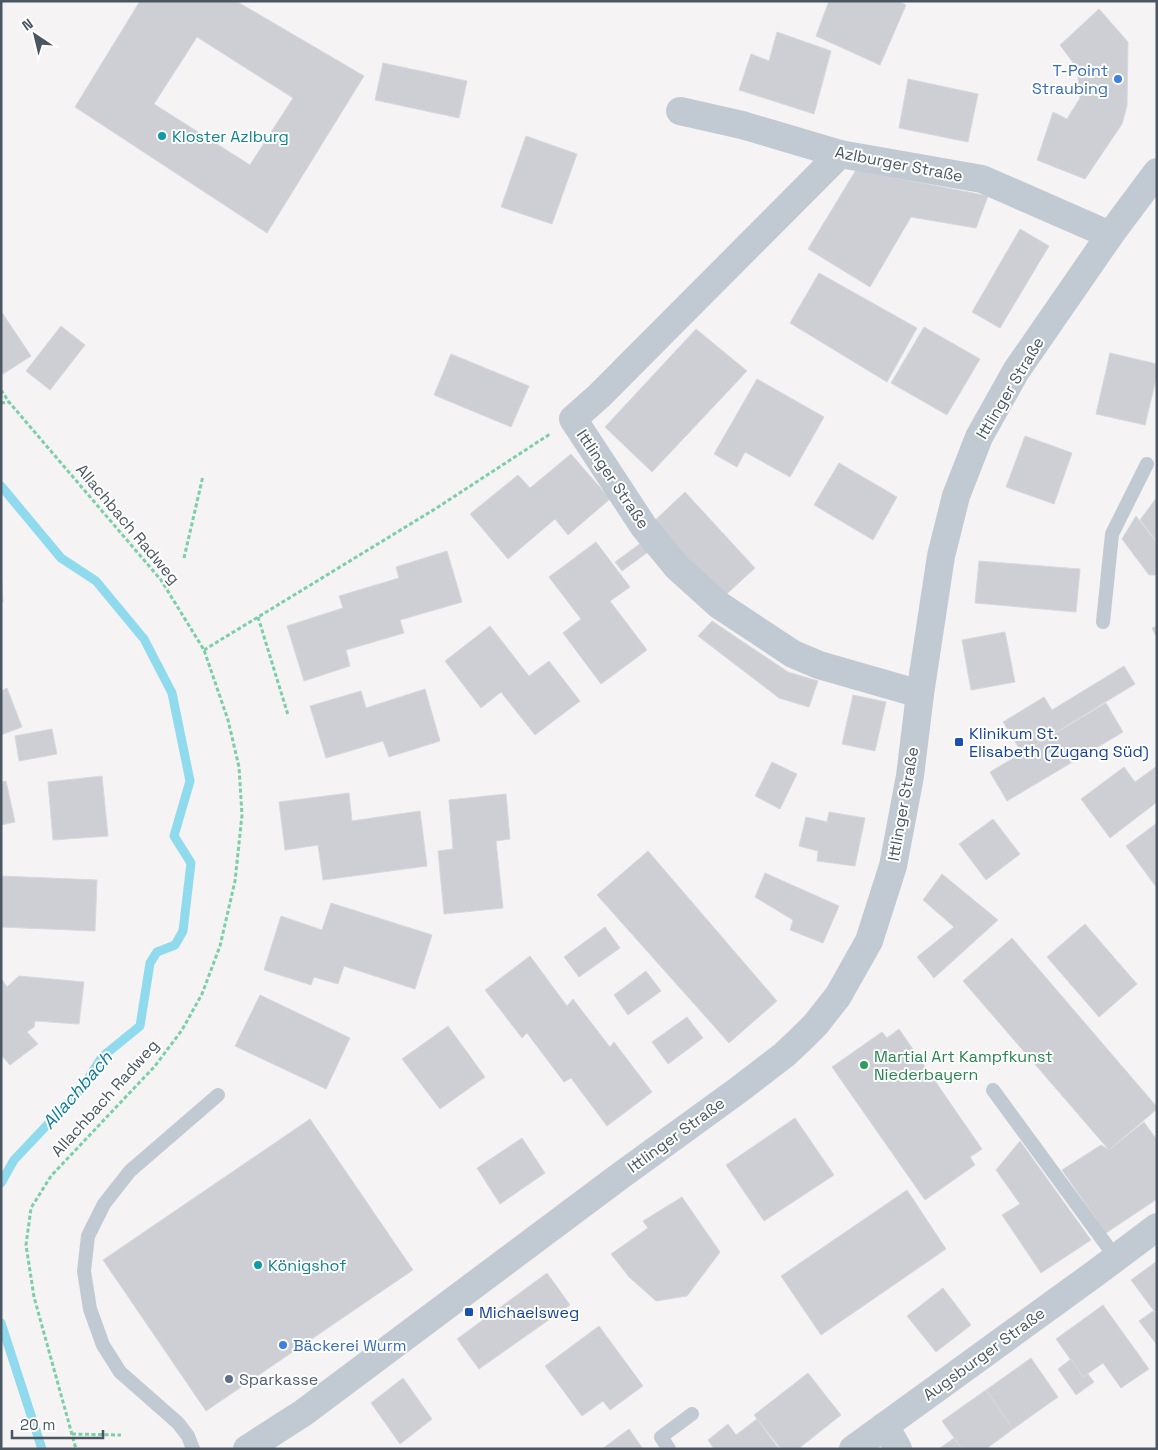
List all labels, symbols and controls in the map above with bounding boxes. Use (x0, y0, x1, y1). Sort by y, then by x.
north arrow (10, 10, 60, 60)
text: N (19, 14, 37, 34)
place label: T-Point Straubing (1032, 60, 1108, 99)
marker: T-Point Straubing (1112, 73, 1124, 85)
place label: Kloster Azlburg (172, 126, 289, 147)
marker: Kloster Azlburg (156, 130, 168, 142)
street label: Azlburger Straße (833, 141, 965, 187)
street label: Ittlinger Straße (971, 333, 1049, 443)
street label: Ittlinger Straße (572, 425, 654, 533)
street label: Allachbach Radweg (71, 459, 185, 589)
place label: Klinikum St. Elisabeth (Zugang Süd) (969, 723, 1149, 762)
marker: Klinikum St. Elisabeth (Zugang Süd) (953, 736, 965, 748)
street label: Ittlinger Straße (883, 745, 923, 863)
street label: Allachbach Radweg (47, 1035, 163, 1161)
water label: Allachbach (37, 1046, 118, 1134)
place label: Martial Art Kampfkunst Niederbayern (874, 1046, 1053, 1085)
marker: Martial Art Kampfkunst Niederbayern (858, 1059, 870, 1071)
street label: Ittlinger Straße (623, 1093, 729, 1177)
place label: Königshof (268, 1255, 346, 1276)
marker: Königshof (252, 1259, 264, 1271)
place label: Michaelsweg (479, 1302, 579, 1323)
street label: Augsburger Straße (919, 1303, 1049, 1405)
marker: Michaelsweg (463, 1306, 475, 1318)
place label: Bäckerei Wurm (293, 1335, 406, 1356)
marker: Bäckerei Wurm (277, 1339, 289, 1351)
place label: Sparkasse (239, 1369, 318, 1390)
marker: Sparkasse (223, 1373, 235, 1385)
scale bar (12, 1408, 104, 1440)
text: 20 m (20, 1415, 55, 1434)

